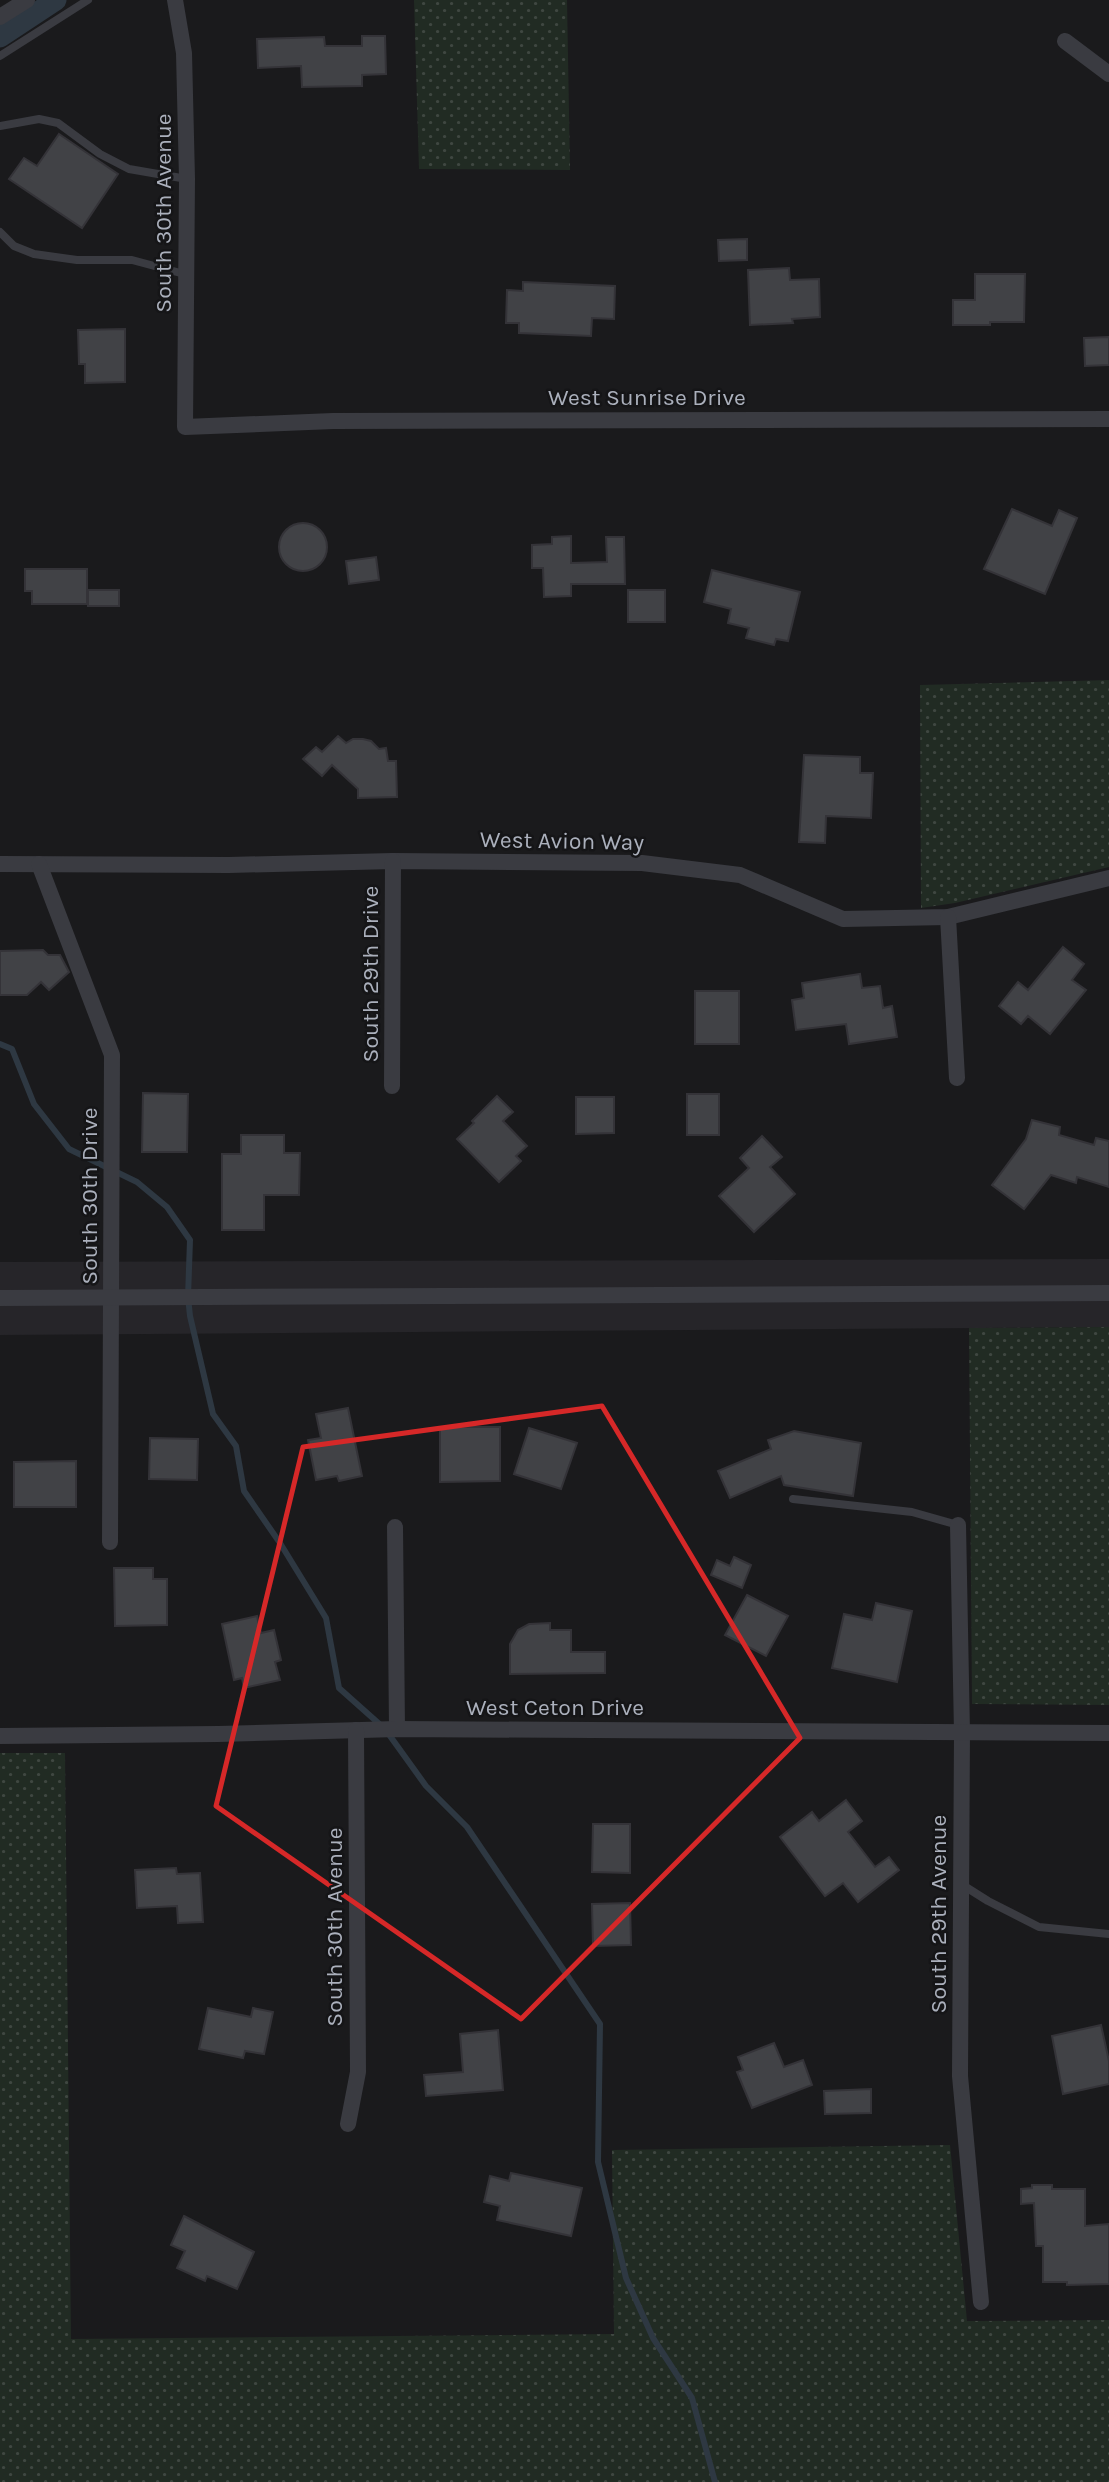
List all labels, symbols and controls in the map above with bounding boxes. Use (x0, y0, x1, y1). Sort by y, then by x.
street label: South 30th Avenue (150, 113, 177, 313)
street label: West Sunrise Drive (548, 384, 746, 411)
street label: West Avion Way (480, 826, 645, 856)
street label: South 29th Drive (357, 886, 384, 1062)
street label: South 30th Drive (76, 1107, 103, 1285)
street label: West Ceton Drive (466, 1694, 644, 1721)
street label: South 29th Avenue (925, 1815, 952, 2013)
street label: South 30th Avenue (321, 1827, 348, 2027)

